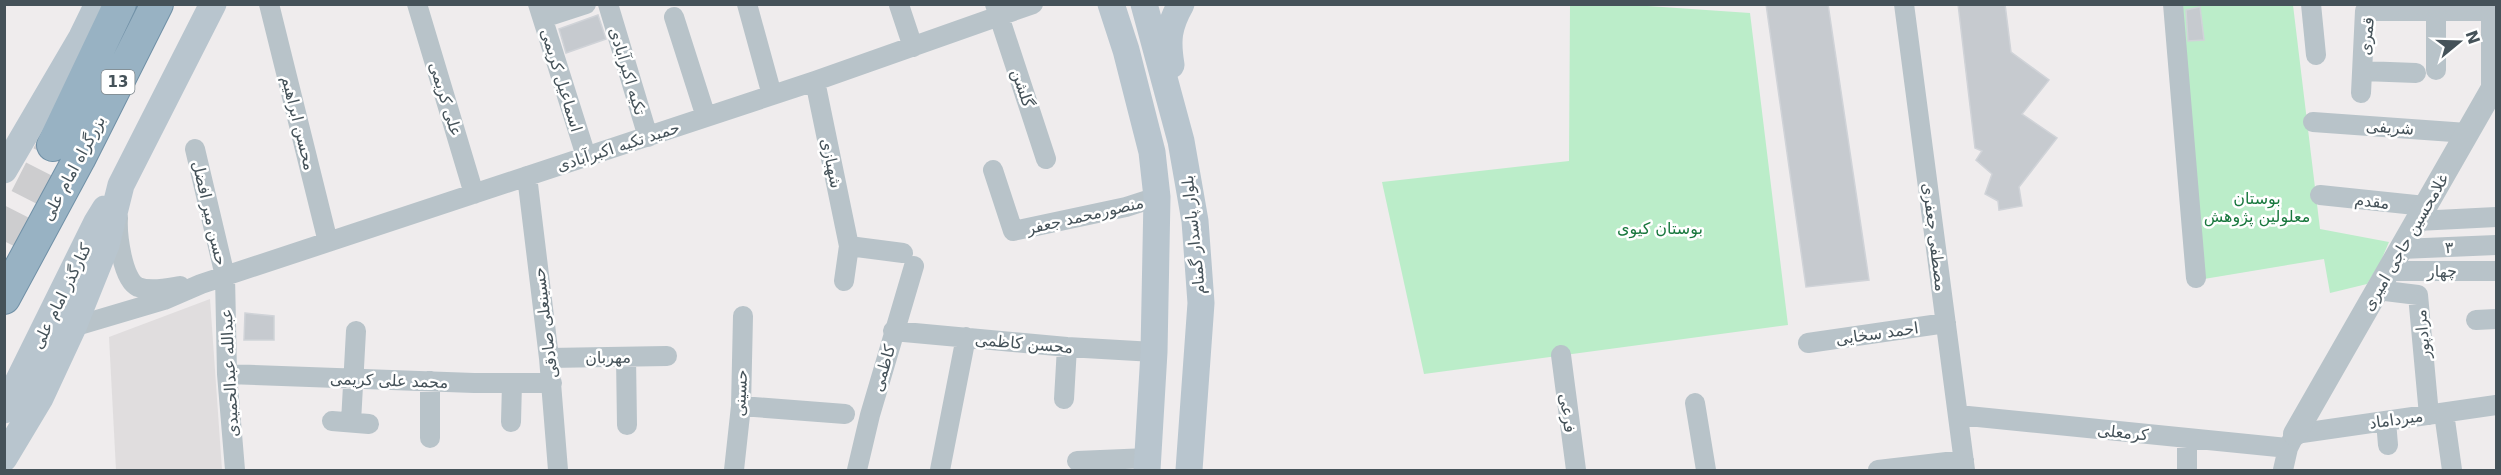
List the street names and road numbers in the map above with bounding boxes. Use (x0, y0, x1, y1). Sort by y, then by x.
street label: قمری (2355, 16, 2379, 56)
street label: تکیه اکبرآبادی (604, 25, 650, 118)
street label: اسماعیل کریمی (536, 26, 586, 134)
street label: علی کریمی (424, 60, 466, 139)
street label: گلشن (1006, 66, 1038, 111)
road number: 13 (102, 70, 134, 94)
street label: محسن ابراهیم (277, 74, 319, 172)
street label: بزرگراه امام علی (38, 112, 110, 225)
street label: شریفی (2365, 116, 2415, 140)
street label: حمید تکیه اکبرآبادی (554, 118, 682, 176)
street label: شهبازی (816, 136, 846, 190)
street label: حسن میر افضل (187, 159, 231, 268)
street label: غلامحسین حاجی امیری (2358, 170, 2453, 315)
street label: بلوار پاسدار گمنام (1178, 174, 1210, 296)
street label: مصطفی جعفری (1917, 182, 1951, 293)
street label: مقدم (2354, 190, 2390, 213)
street label: منصورمحمد جعفر (1024, 193, 1146, 239)
street label: ۳ (2444, 238, 2454, 257)
street label: کنارگذر امام علی (28, 240, 96, 352)
street label: چهار (2426, 262, 2457, 282)
street label: حسینعلی صادقی (529, 266, 562, 380)
street label: عبدالله عبدالحمیدی (217, 308, 242, 438)
street label: مرادپور (2411, 308, 2435, 360)
street label: احمد سخایی (1834, 318, 1920, 349)
street label: محسن کاظمی (974, 330, 1074, 358)
street label: کاظمی (868, 342, 899, 394)
street label: مهربان (585, 348, 631, 368)
street label: محمد علی کریمی (329, 369, 448, 393)
street label: حسینی (730, 369, 751, 417)
street label: فرعی (1554, 392, 1580, 434)
street label: میرداماد (2368, 406, 2424, 434)
street label: کرمعلی (2096, 420, 2150, 446)

